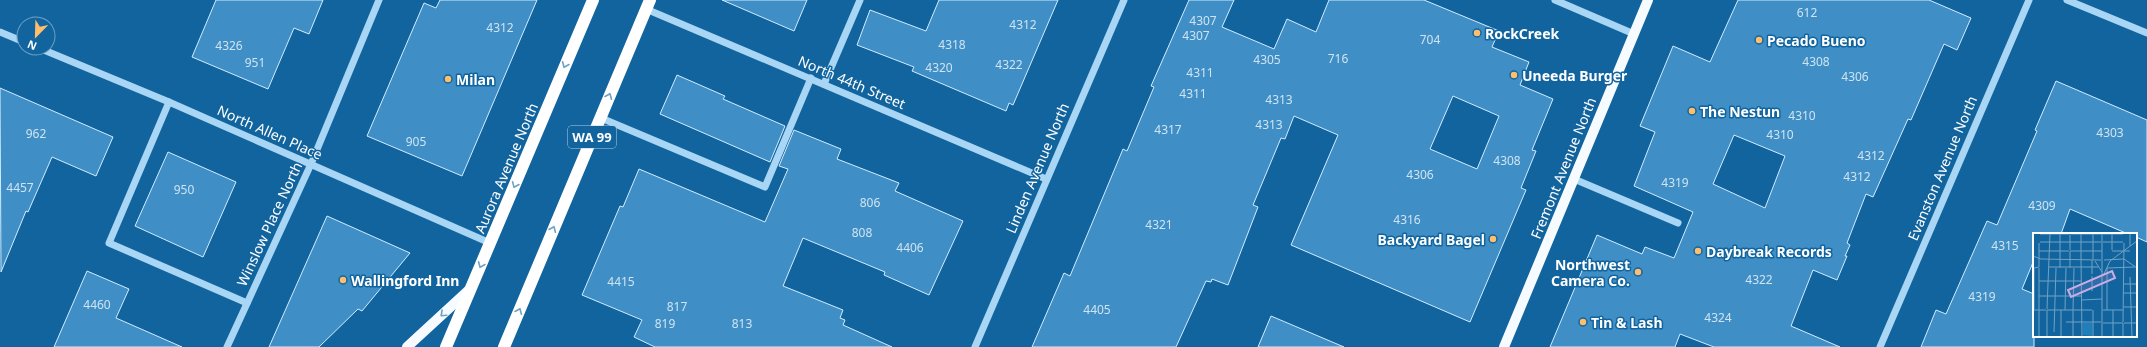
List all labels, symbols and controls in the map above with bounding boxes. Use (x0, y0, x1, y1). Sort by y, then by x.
house number: 612 (1797, 4, 1817, 21)
house number: 4307 (1189, 12, 1217, 29)
north arrow (16, 16, 56, 56)
house number: 4312 (1009, 16, 1037, 33)
house number: 4312 (486, 19, 514, 36)
place label: RockCreek (1485, 24, 1560, 43)
house number: 4307 (1182, 27, 1210, 44)
marker: RockCreek (1472, 28, 1482, 38)
house number: 704 (1420, 31, 1440, 48)
place label: Pecado Bueno (1767, 31, 1866, 50)
marker: Pecado Bueno (1754, 35, 1764, 45)
house number: 4318 (938, 36, 966, 53)
text: N (25, 37, 39, 54)
house number: 4326 (215, 37, 243, 54)
house number: 716 (1328, 50, 1348, 67)
street label: North 44th Street (795, 51, 909, 113)
house number: 4305 (1253, 51, 1281, 68)
house number: 4308 (1802, 53, 1830, 70)
house number: 951 (245, 54, 265, 71)
house number: 4322 (995, 56, 1023, 73)
house number: 4320 (925, 59, 953, 76)
one-way arrow (562, 60, 570, 68)
house number: 4311 (1186, 64, 1214, 81)
place label: Uneeda Burger (1522, 66, 1628, 85)
house number: 4306 (1841, 68, 1869, 85)
place label: Milan (456, 70, 495, 89)
marker: Uneeda Burger (1509, 70, 1519, 80)
marker: Milan (443, 74, 453, 84)
house number: 4311 (1179, 85, 1207, 102)
house number: 4313 (1265, 91, 1293, 108)
one-way arrow (605, 93, 613, 100)
street label: Evanston Avenue North (1903, 93, 1981, 243)
street label: Fremont Avenue North (1526, 94, 1600, 242)
street label: North Allen Place (214, 100, 326, 164)
street label: Aurora Avenue North (470, 100, 542, 236)
street label: Linden Avenue North (1001, 100, 1073, 236)
place label: The Nestun (1700, 102, 1780, 121)
marker: The Nestun (1687, 106, 1697, 116)
house number: 4310 (1788, 107, 1816, 124)
house number: 4313 (1255, 116, 1283, 133)
house number: 4317 (1154, 121, 1182, 138)
house number: 4303 (2096, 124, 2124, 141)
house number: 962 (26, 125, 46, 142)
road number: WA 99 (568, 126, 616, 148)
house number: 4310 (1766, 126, 1794, 143)
house number: 905 (406, 133, 426, 150)
house number: 4312 (1857, 147, 1885, 164)
house number: 4308 (1493, 152, 1521, 169)
street label: Winslow Place North (232, 159, 306, 289)
house number: 4306 (1406, 166, 1434, 183)
house number: 4312 (1843, 168, 1871, 185)
house number: 4319 (1661, 174, 1689, 191)
house number: 4457 (6, 179, 34, 196)
house number: 950 (174, 181, 194, 198)
one-way arrow (511, 181, 519, 188)
house number: 806 (860, 194, 880, 211)
house number: 4309 (2028, 197, 2056, 214)
house number: 4316 (1393, 211, 1421, 228)
house number: 4321 (1145, 216, 1173, 233)
house number: 808 (852, 224, 872, 241)
one-way arrow (549, 226, 557, 233)
place label: Backyard Bagel (1377, 230, 1485, 249)
inset map (2033, 233, 2137, 337)
marker: Backyard Bagel (1488, 234, 1498, 244)
house number: 4315 (1991, 237, 2019, 254)
house number: 4406 (896, 239, 924, 256)
place label: Daybreak Records (1706, 242, 1832, 261)
marker: Daybreak Records (1693, 246, 1703, 256)
place label: Northwest Camera Co. (1551, 255, 1630, 290)
one-way arrow (478, 261, 486, 269)
marker: Northwest Camera Co. (1633, 267, 1643, 277)
place label: Wallingford Inn (351, 271, 459, 290)
house number: 4322 (1745, 271, 1773, 288)
house number: 4415 (607, 273, 635, 290)
marker: Wallingford Inn (338, 275, 348, 285)
house number: 4319 (1968, 288, 1996, 305)
house number: 4460 (83, 296, 111, 313)
house number: 817 (667, 298, 687, 315)
house number: 4405 (1083, 301, 1111, 318)
one-way arrow (514, 308, 522, 315)
house number: 4324 (1704, 309, 1732, 326)
one-way arrow (440, 310, 448, 317)
place label: Tin & Lash (1591, 313, 1662, 332)
house number: 819 (655, 315, 675, 332)
house number: 813 (732, 315, 752, 332)
marker: Tin & Lash (1578, 317, 1588, 327)

